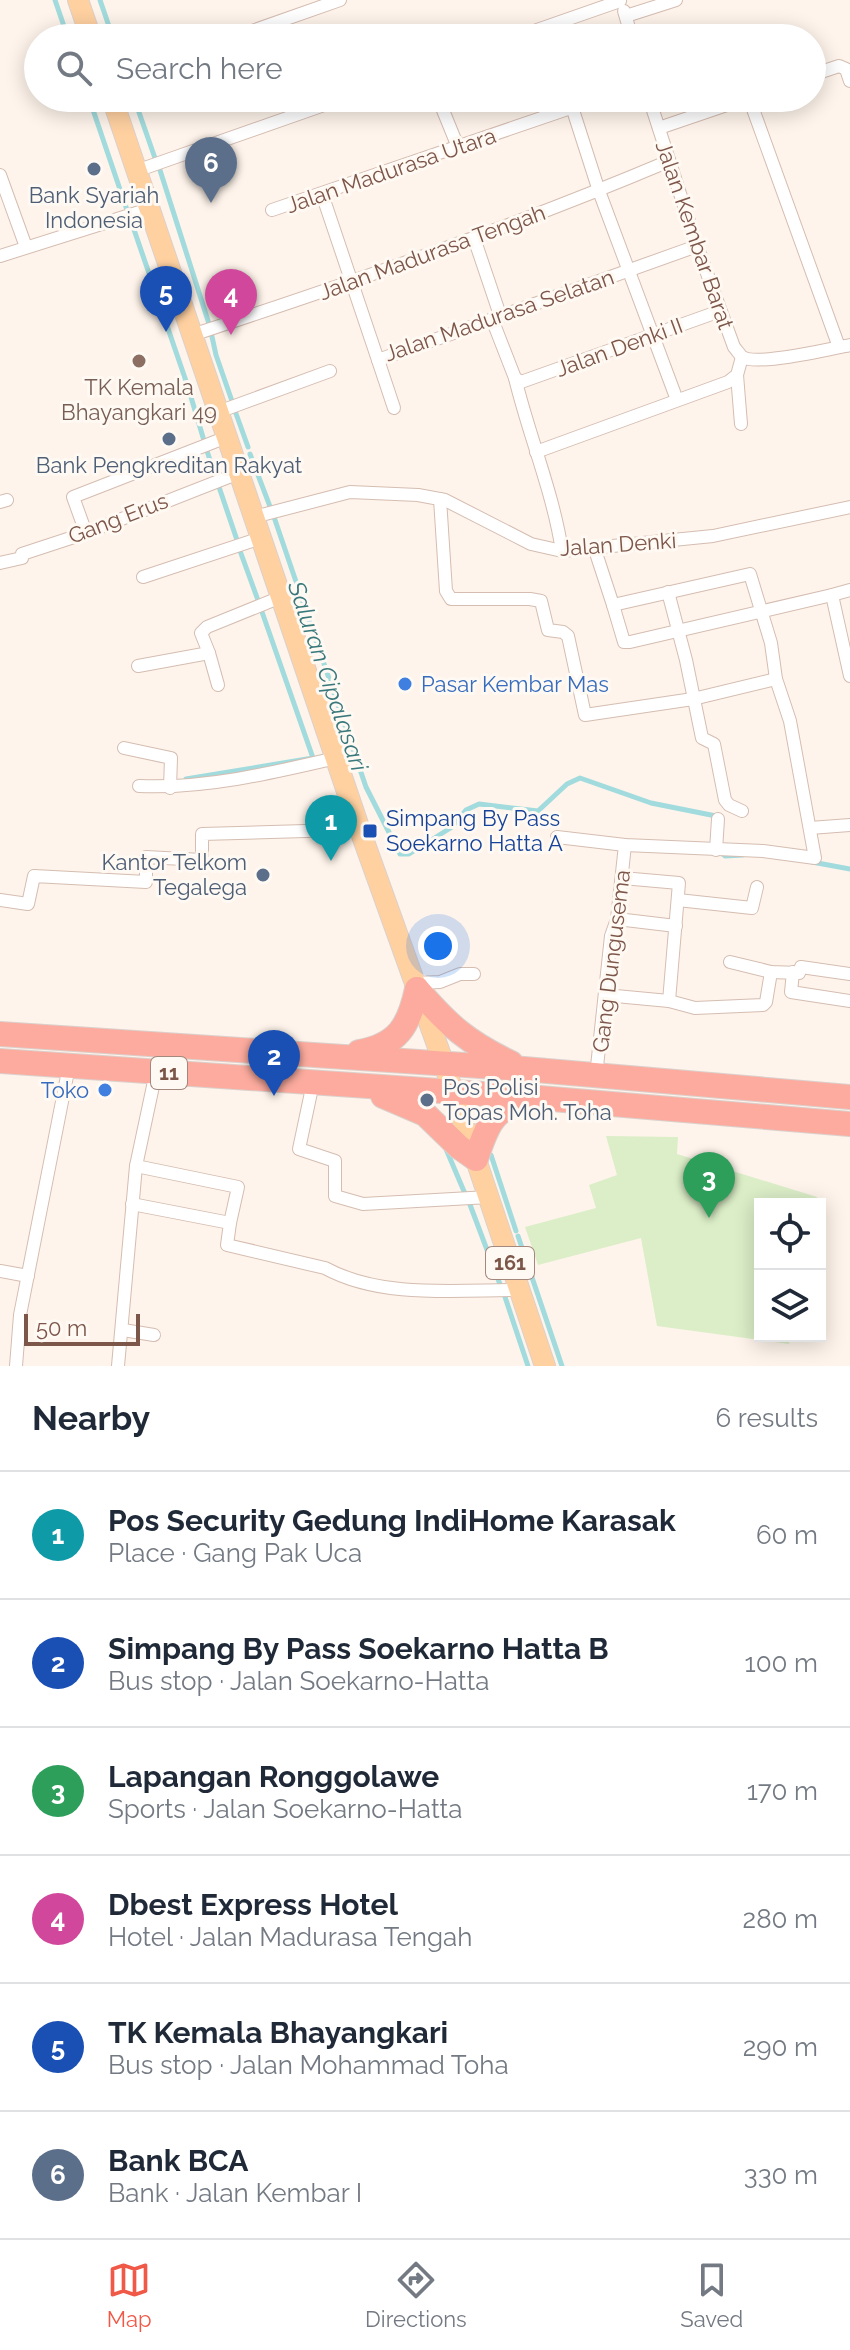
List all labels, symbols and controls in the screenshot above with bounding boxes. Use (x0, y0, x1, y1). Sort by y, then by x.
search box (24, 24, 826, 112)
icon: search (52, 46, 96, 90)
text: Search here (116, 51, 283, 86)
street label: Jalan Madurasa Utara (283, 122, 499, 218)
pin: 6 (185, 137, 237, 203)
street label: Jalan Kembar Barat (651, 137, 740, 333)
marker: Bank Syariah Indonesia (85, 160, 103, 178)
place label: Bank Syariah Indonesia (29, 182, 159, 233)
street label: Jalan Madurasa Tengah (315, 199, 549, 305)
street label: Jalan Madurasa Selatan (381, 263, 617, 367)
pin: 5 (140, 266, 192, 332)
pin: 4 (205, 269, 257, 335)
street label: Jalan Denki II (552, 312, 686, 382)
marker: TK Kemala Bhayangkari 49 (130, 352, 148, 370)
place label: TK Kemala Bhayangkari 49 (61, 374, 217, 425)
marker: Bank Pengkreditan Rakyat (160, 430, 178, 448)
place label: Bank Pengkreditan Rakyat (36, 452, 303, 478)
street label: Gang Erus (65, 487, 171, 549)
street label: Jalan Denki (559, 527, 677, 561)
water label: Saluran Cipalasari (282, 576, 374, 776)
place label: Pasar Kembar Mas (421, 671, 609, 697)
marker: Pasar Kembar Mas (396, 675, 414, 693)
pin: 1 (305, 795, 357, 861)
place label: Simpang By Pass Soekarno Hatta A (386, 805, 563, 856)
marker: Simpang By Pass Soekarno Hatta A (361, 822, 379, 840)
place label: Kantor Telkom Tegalega (101, 849, 247, 900)
marker: Kantor Telkom Tegalega (254, 866, 272, 884)
street label: Gang Dungusema (587, 868, 635, 1054)
your location (418, 926, 458, 966)
pin: 2 (248, 1030, 300, 1096)
road number: 11 (151, 1057, 187, 1089)
place label: Pos Polisi Topas Moh. Toha (443, 1074, 612, 1125)
place label: Toko (41, 1077, 89, 1103)
marker: Toko (96, 1081, 114, 1099)
marker: Pos Polisi Topas Moh. Toha (418, 1091, 436, 1109)
pin: 3 (683, 1152, 735, 1218)
map controls (754, 1198, 826, 1342)
button: locate (754, 1198, 826, 1270)
road number: 161 (486, 1247, 534, 1279)
button: layers (754, 1270, 826, 1342)
scale bar (24, 1310, 140, 1346)
text: 50 m (36, 1315, 87, 1341)
text: Nearby (32, 1398, 150, 1438)
text: 6 results (715, 1403, 818, 1433)
text: Pos Security Gedung IndiHome Karasak (108, 1503, 676, 1538)
text: 1 (52, 1520, 64, 1550)
text: 60 m (756, 1520, 818, 1550)
text: Place · Gang Pak Uca (108, 1538, 362, 1568)
text: Simpang By Pass Soekarno Hatta B (108, 1631, 609, 1666)
text: 2 (51, 1648, 65, 1678)
text: 100 m (745, 1648, 818, 1678)
text: Bus stop · Jalan Soekarno-Hatta (108, 1666, 489, 1696)
text: Lapangan Ronggolawe (108, 1759, 439, 1794)
text: 3 (51, 1776, 65, 1806)
text: 170 m (747, 1776, 818, 1806)
text: Sports · Jalan Soekarno-Hatta (108, 1794, 463, 1824)
text: Dbest Express Hotel (108, 1887, 398, 1922)
text: 4 (51, 1904, 65, 1934)
text: 280 m (743, 1904, 818, 1934)
text: Hotel · Jalan Madurasa Tengah (108, 1922, 472, 1952)
text: TK Kemala Bhayangkari (108, 2015, 448, 2050)
text: 5 (51, 2032, 65, 2062)
text: 290 m (743, 2032, 818, 2062)
text: Bus stop · Jalan Mohammad Toha (108, 2050, 509, 2080)
text: Bank BCA (108, 2143, 249, 2178)
text: 6 (50, 2160, 66, 2190)
text: 330 m (744, 2160, 818, 2190)
text: Bank · Jalan Kembar I (108, 2178, 362, 2208)
tab: Map (107, 2258, 152, 2332)
tab: Directions (365, 2258, 467, 2332)
tab: Saved (680, 2258, 743, 2332)

